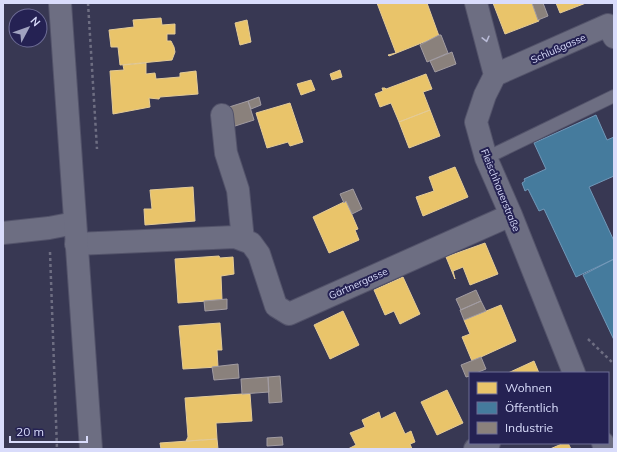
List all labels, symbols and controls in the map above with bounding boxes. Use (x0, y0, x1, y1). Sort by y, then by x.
north arrow (8, 8, 48, 48)
text: N (28, 14, 44, 29)
street label: Schlußgasse (529, 31, 588, 66)
one-way arrow (481, 36, 489, 42)
street label: Fleischhauerstraße (478, 147, 523, 233)
street label: Gärtnergasse (327, 265, 390, 302)
legend (469, 372, 609, 444)
text: Wohnen (505, 380, 552, 395)
text: Öffentlich (505, 400, 558, 415)
scale bar (10, 418, 87, 444)
text: Industrie (505, 420, 553, 435)
text: 20 m (16, 424, 44, 439)

